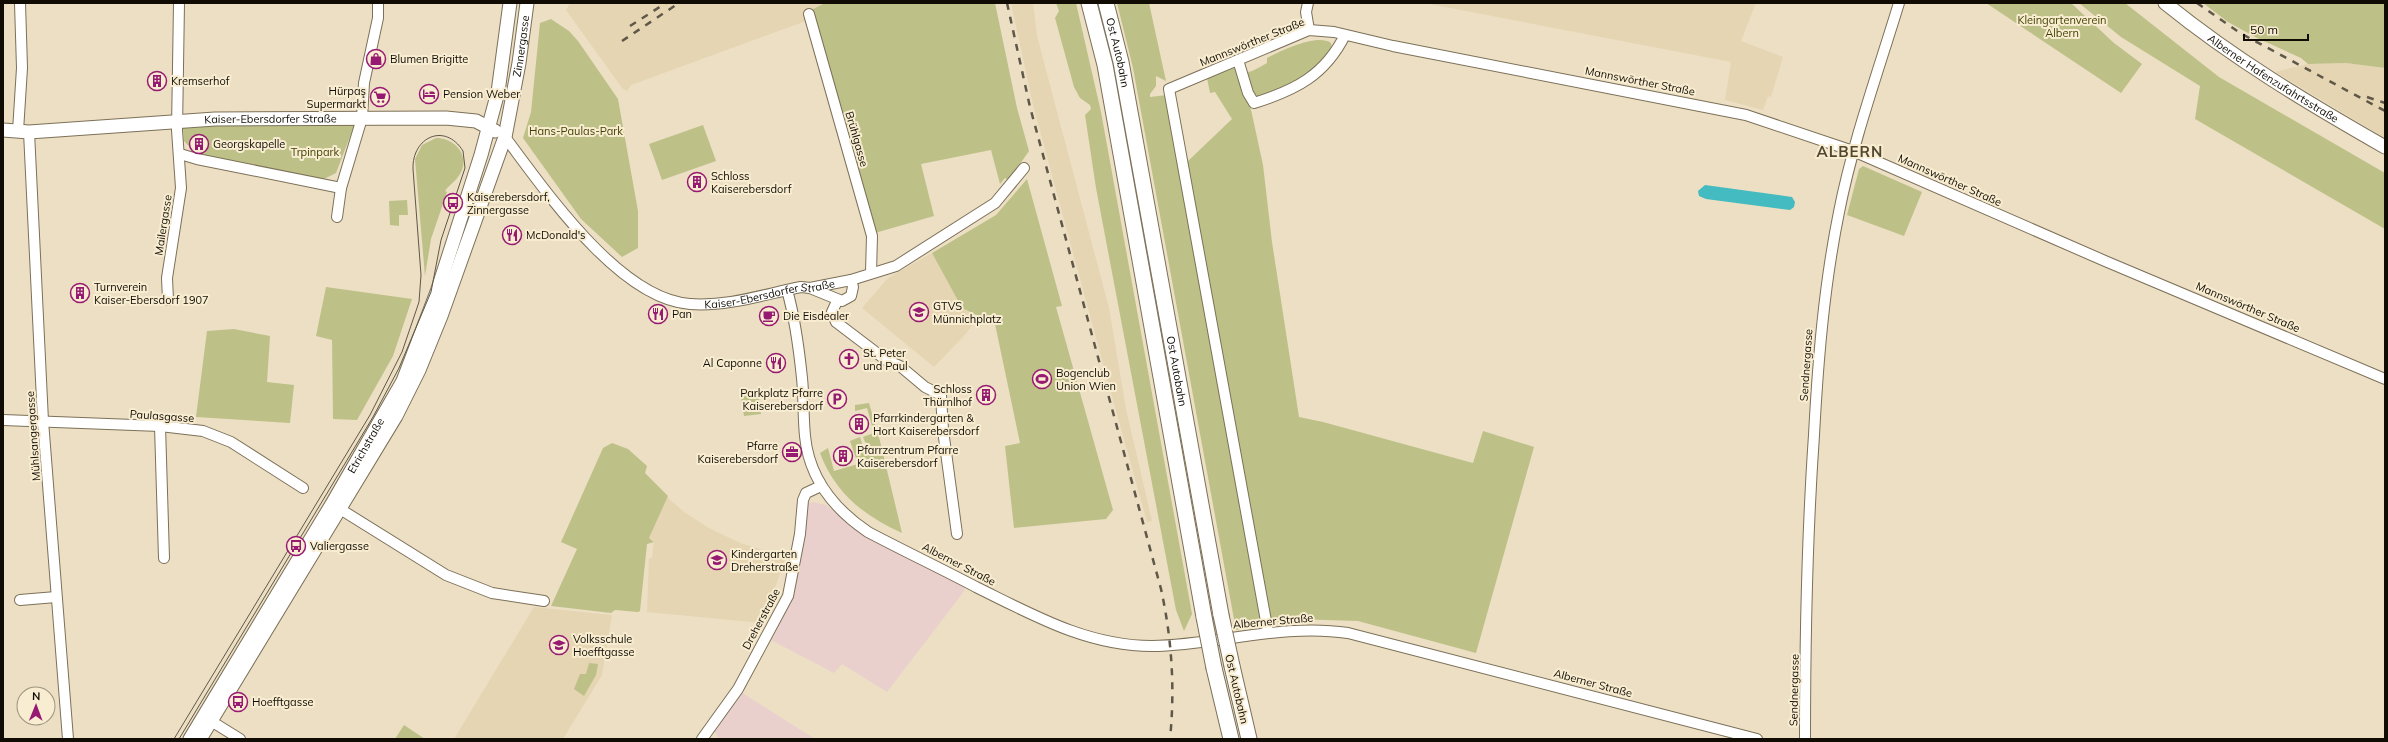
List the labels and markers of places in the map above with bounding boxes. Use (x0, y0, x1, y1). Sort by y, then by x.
shop icon: Blumen Brigitte (365, 48, 387, 70)
place label: Blumen Brigitte (390, 52, 468, 66)
building icon: Kremserhof (146, 70, 168, 92)
place label: Kremserhof (171, 74, 230, 88)
hotel icon: Pension Weber (418, 83, 440, 105)
place label: Hürpaş Supermarkt (307, 84, 366, 111)
supermarket icon: Hürpaş Supermarkt (369, 86, 391, 108)
place label: Pension Weber (443, 87, 520, 101)
building icon: Georgskapelle (188, 133, 210, 155)
place label: Georgskapelle (213, 137, 285, 151)
place label: Schloss Kaiserebersdorf (711, 169, 792, 196)
building icon: Schloss Kaiserebersdorf (686, 171, 708, 193)
place label: Kaiserebersdorf, Zinnergasse (467, 190, 550, 217)
bus stop icon: Kaiserebersdorf, Zinnergasse (442, 192, 464, 214)
restaurant icon: McDonald's (501, 224, 523, 246)
place label: McDonald's (526, 228, 586, 242)
place label: Turnverein Kaiser-Ebersdorf 1907 (94, 280, 209, 307)
building icon: Turnverein Kaiser-Ebersdorf 1907 (69, 282, 91, 304)
place label: GTVS Münnichplatz (933, 299, 1002, 326)
school or university icon: GTVS Münnichplatz (908, 301, 930, 323)
restaurant icon: Pan (647, 303, 669, 325)
cafe icon: Die Eisdealer (758, 305, 780, 327)
place label: Pan (672, 307, 692, 321)
place label: Die Eisdealer (783, 309, 849, 323)
place label: St. Peter und Paul (863, 346, 908, 373)
church icon: St. Peter und Paul (838, 348, 860, 370)
restaurant icon: Al Caponne (765, 352, 787, 374)
place label: Al Caponne (703, 356, 762, 370)
place label: Bogenclub Union Wien (1056, 366, 1116, 393)
sports icon: Bogenclub Union Wien (1031, 368, 1053, 390)
place label: Schloss Thürnlhof (923, 382, 972, 409)
building icon: Schloss Thürnlhof (975, 384, 997, 406)
place label: Parkplatz Pfarre Kaiserebersdorf (740, 386, 823, 413)
parking icon: Parkplatz Pfarre Kaiserebersdorf (826, 388, 848, 410)
place label: Pfarrkindergarten & Hort Kaiserebersdorf (873, 411, 979, 438)
building icon: Pfarrkindergarten & Hort Kaiserebersdorf (848, 413, 870, 435)
place label: Pfarre Kaiserebersdorf (698, 439, 778, 466)
office icon: Pfarre Kaiserebersdorf (781, 441, 803, 463)
place label: Pfarrzentrum Pfarre Kaiserebersdorf (857, 443, 959, 470)
building icon: Pfarrzentrum Pfarre Kaiserebersdorf (832, 445, 854, 467)
bus stop icon: Valiergasse (285, 535, 307, 557)
place label: Valiergasse (310, 539, 369, 553)
place label: Kindergarten Dreherstraße (731, 547, 798, 574)
school or university icon: Kindergarten Dreherstraße (706, 549, 728, 571)
place label: Volksschule Hoefftgasse (573, 632, 635, 659)
school or university icon: Volksschule Hoefftgasse (548, 634, 570, 656)
bus stop icon: Hoefftgasse (227, 691, 249, 713)
place label: Hoefftgasse (252, 695, 314, 709)

